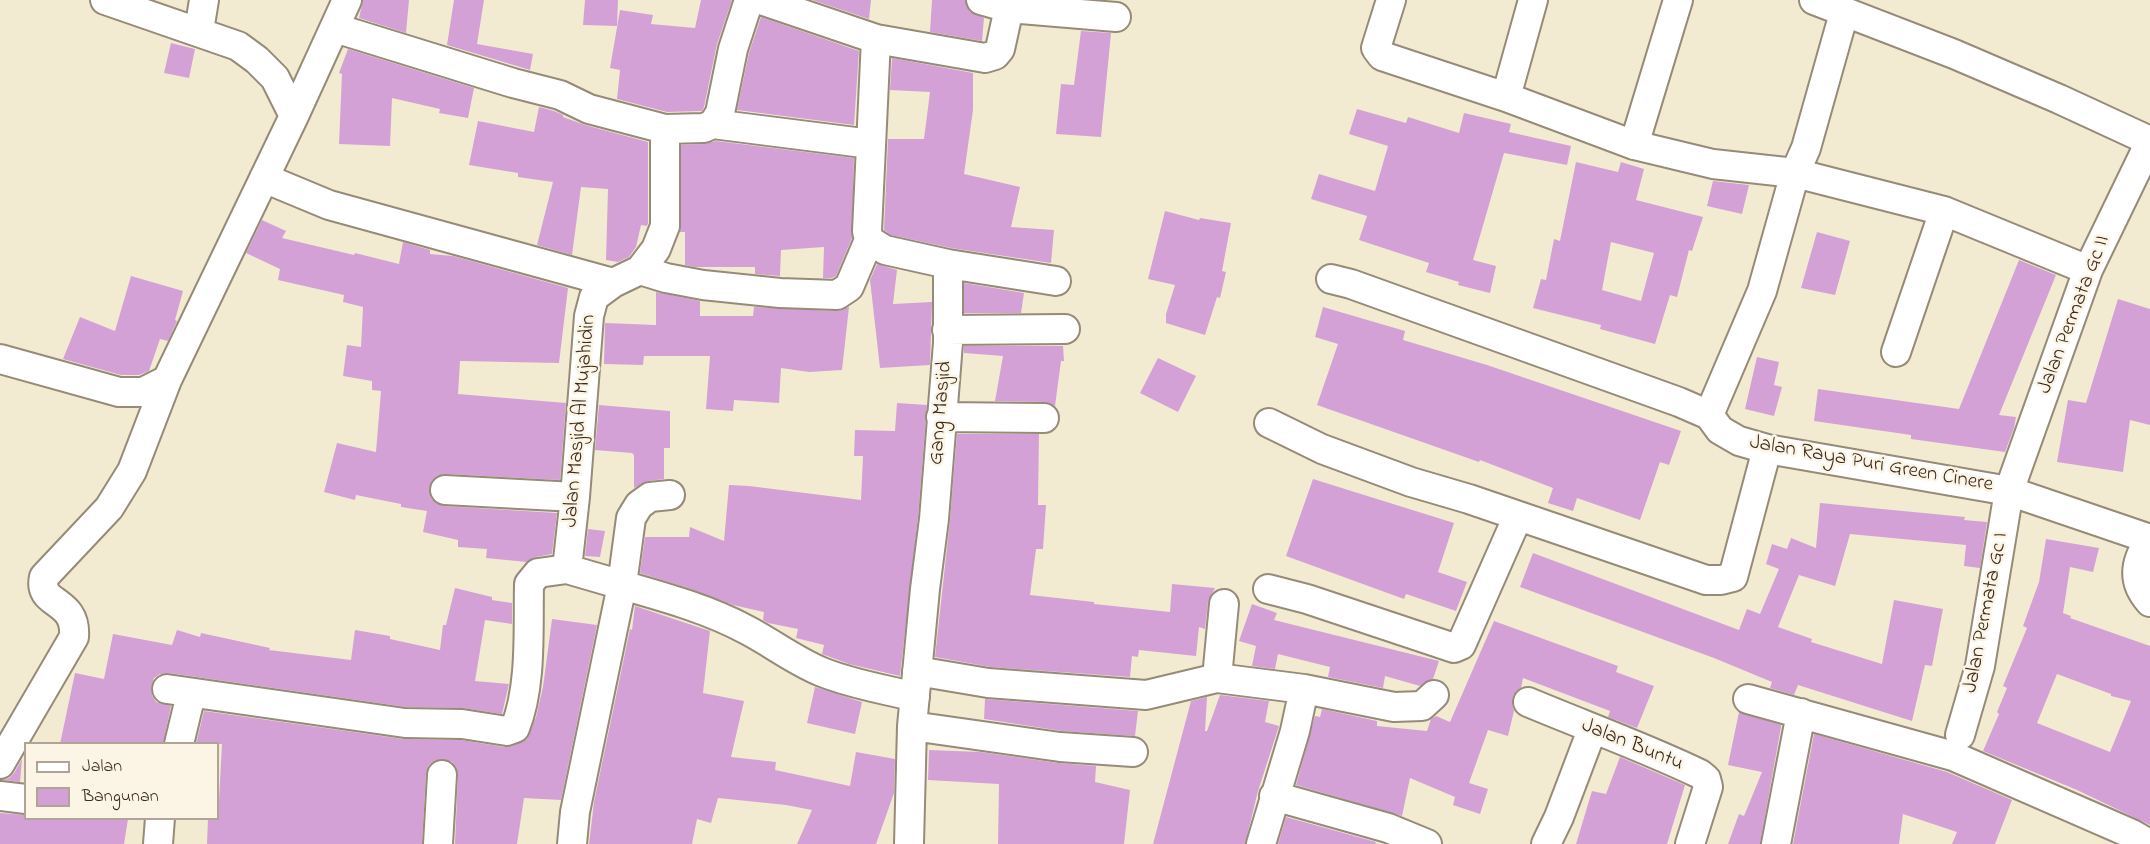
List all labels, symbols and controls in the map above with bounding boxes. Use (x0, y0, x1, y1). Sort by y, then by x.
street label: Jalan Permata Gc II (2033, 232, 2117, 398)
street label: Jalan Masjid Al Mujahidin (559, 314, 603, 528)
street label: Gang Masjid (925, 360, 959, 466)
street label: Jalan Raya Puri Green Cinere (1747, 431, 1995, 499)
street label: Jalan Permata Gc I (1959, 531, 2015, 695)
street label: Jalan Buntu (1577, 714, 1687, 778)
legend (24, 742, 219, 820)
text: Jalan (82, 754, 122, 780)
text: Bangunan (82, 784, 159, 810)

